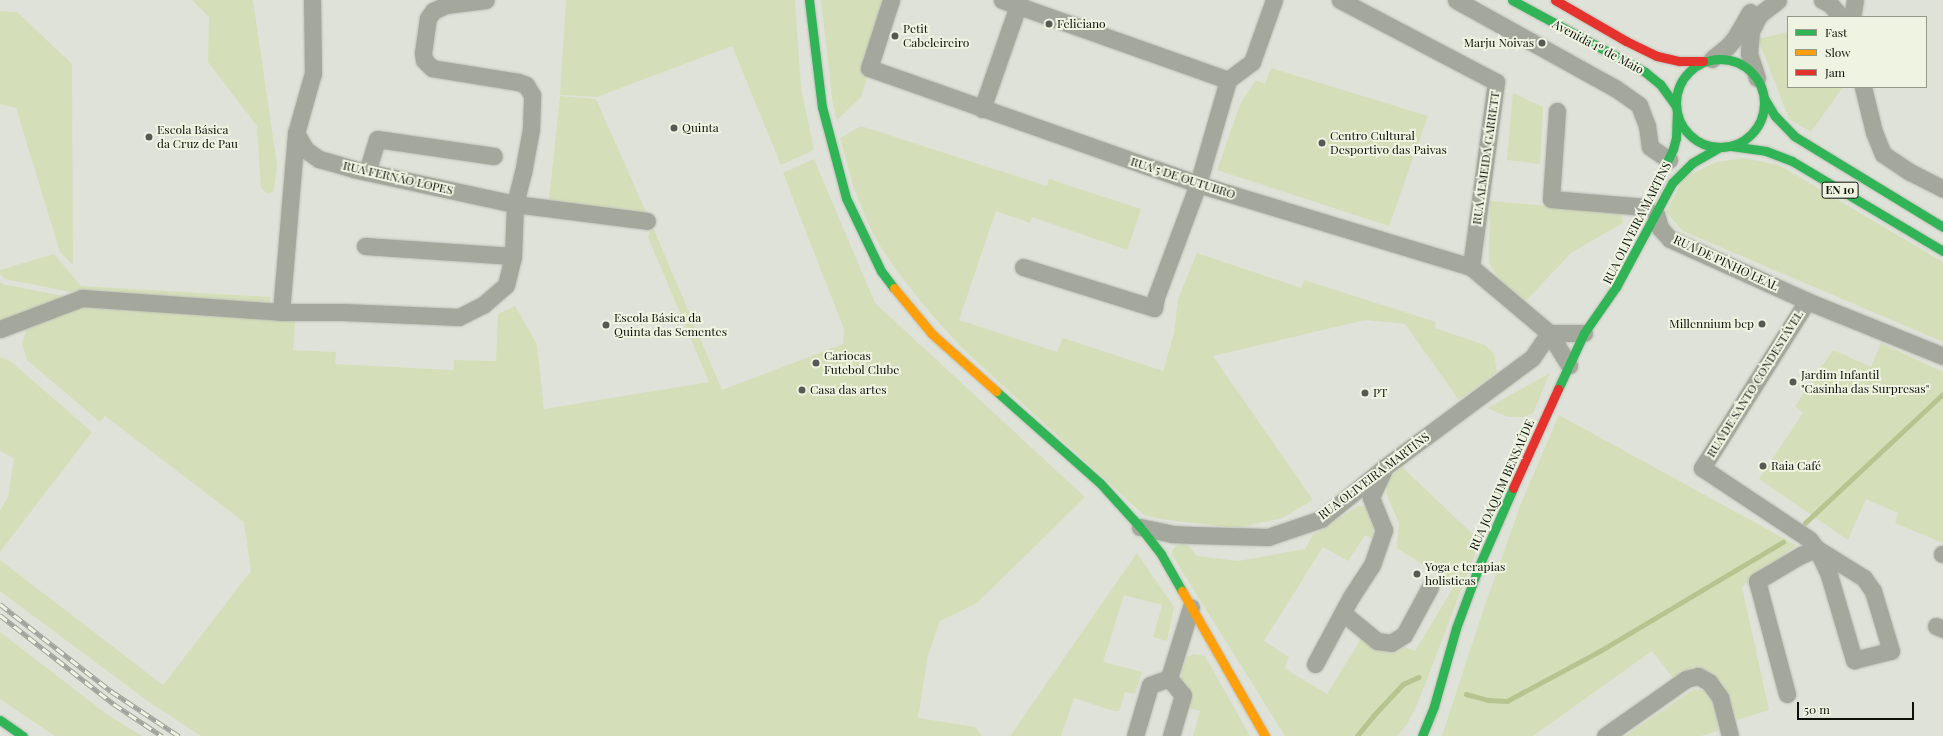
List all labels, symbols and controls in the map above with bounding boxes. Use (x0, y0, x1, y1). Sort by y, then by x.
legend (1787, 16, 1927, 88)
place label: Feliciano (1057, 17, 1106, 31)
street label: Avenida 1º de Maio (1550, 17, 1646, 77)
marker: Feliciano (1044, 19, 1054, 29)
place label: Petit Cabeleireiro (903, 22, 969, 50)
text: Fast (1825, 24, 1847, 40)
marker: Petit Cabeleireiro (890, 31, 900, 41)
place label: Marju Noivas (1464, 36, 1534, 50)
marker: Marju Noivas (1537, 38, 1547, 48)
text: Slow (1825, 44, 1851, 60)
text: Jam (1825, 64, 1845, 80)
street label: RUA ALMEIDA GARRETT (1469, 90, 1503, 226)
place label: Quinta (682, 121, 719, 135)
place label: Escola Básica da Cruz de Pau (157, 123, 238, 151)
marker: Quinta (669, 123, 679, 133)
place label: Centro Cultural Desportivo das Paivas (1330, 129, 1447, 157)
marker: Escola Básica da Cruz de Pau (144, 132, 154, 142)
marker: Centro Cultural Desportivo das Paivas (1317, 138, 1327, 148)
street label: RUA 5 DE OUTUBRO (1129, 154, 1237, 202)
street label: RUA FERNÃO LOPES (342, 158, 454, 198)
street label: RUA OLIVEIRA MARTINS (1600, 159, 1674, 287)
road number: EN 10 (1821, 181, 1859, 199)
street label: RUA DE PINHO LEAL (1671, 232, 1781, 294)
street label: RUA DE SANTO CONDESTÁVEL (1704, 308, 1806, 460)
place label: Escola Básica da Quinta das Sementes (614, 311, 727, 339)
place label: Millennium bcp (1669, 317, 1754, 331)
marker: Millennium bcp (1757, 319, 1767, 329)
marker: Escola Básica da Quinta das Sementes (601, 320, 611, 330)
place label: Cariocas Futebol Clube (824, 349, 899, 377)
marker: Cariocas Futebol Clube (811, 358, 821, 368)
place label: Jardim Infantil "Casinha das Surpresas" (1801, 368, 1929, 396)
marker: Jardim Infantil "Casinha das Surpresas" (1788, 377, 1798, 387)
place label: Casa das artes (810, 383, 887, 397)
marker: Casa das artes (797, 385, 807, 395)
place label: PT (1373, 386, 1387, 400)
marker: PT (1360, 388, 1370, 398)
street label: RUA JOAQUIM BENSAÚDE (1467, 417, 1537, 553)
street label: RUA OLIVEIRA MARTINS (1316, 430, 1432, 522)
place label: Raia Café (1771, 459, 1821, 473)
marker: Raia Café (1758, 461, 1768, 471)
place label: Yoga e terapias holisticas (1425, 560, 1506, 588)
marker: Yoga e terapias holisticas (1412, 569, 1422, 579)
scale bar (1799, 694, 1916, 720)
text: 50 m (1804, 701, 1830, 717)

